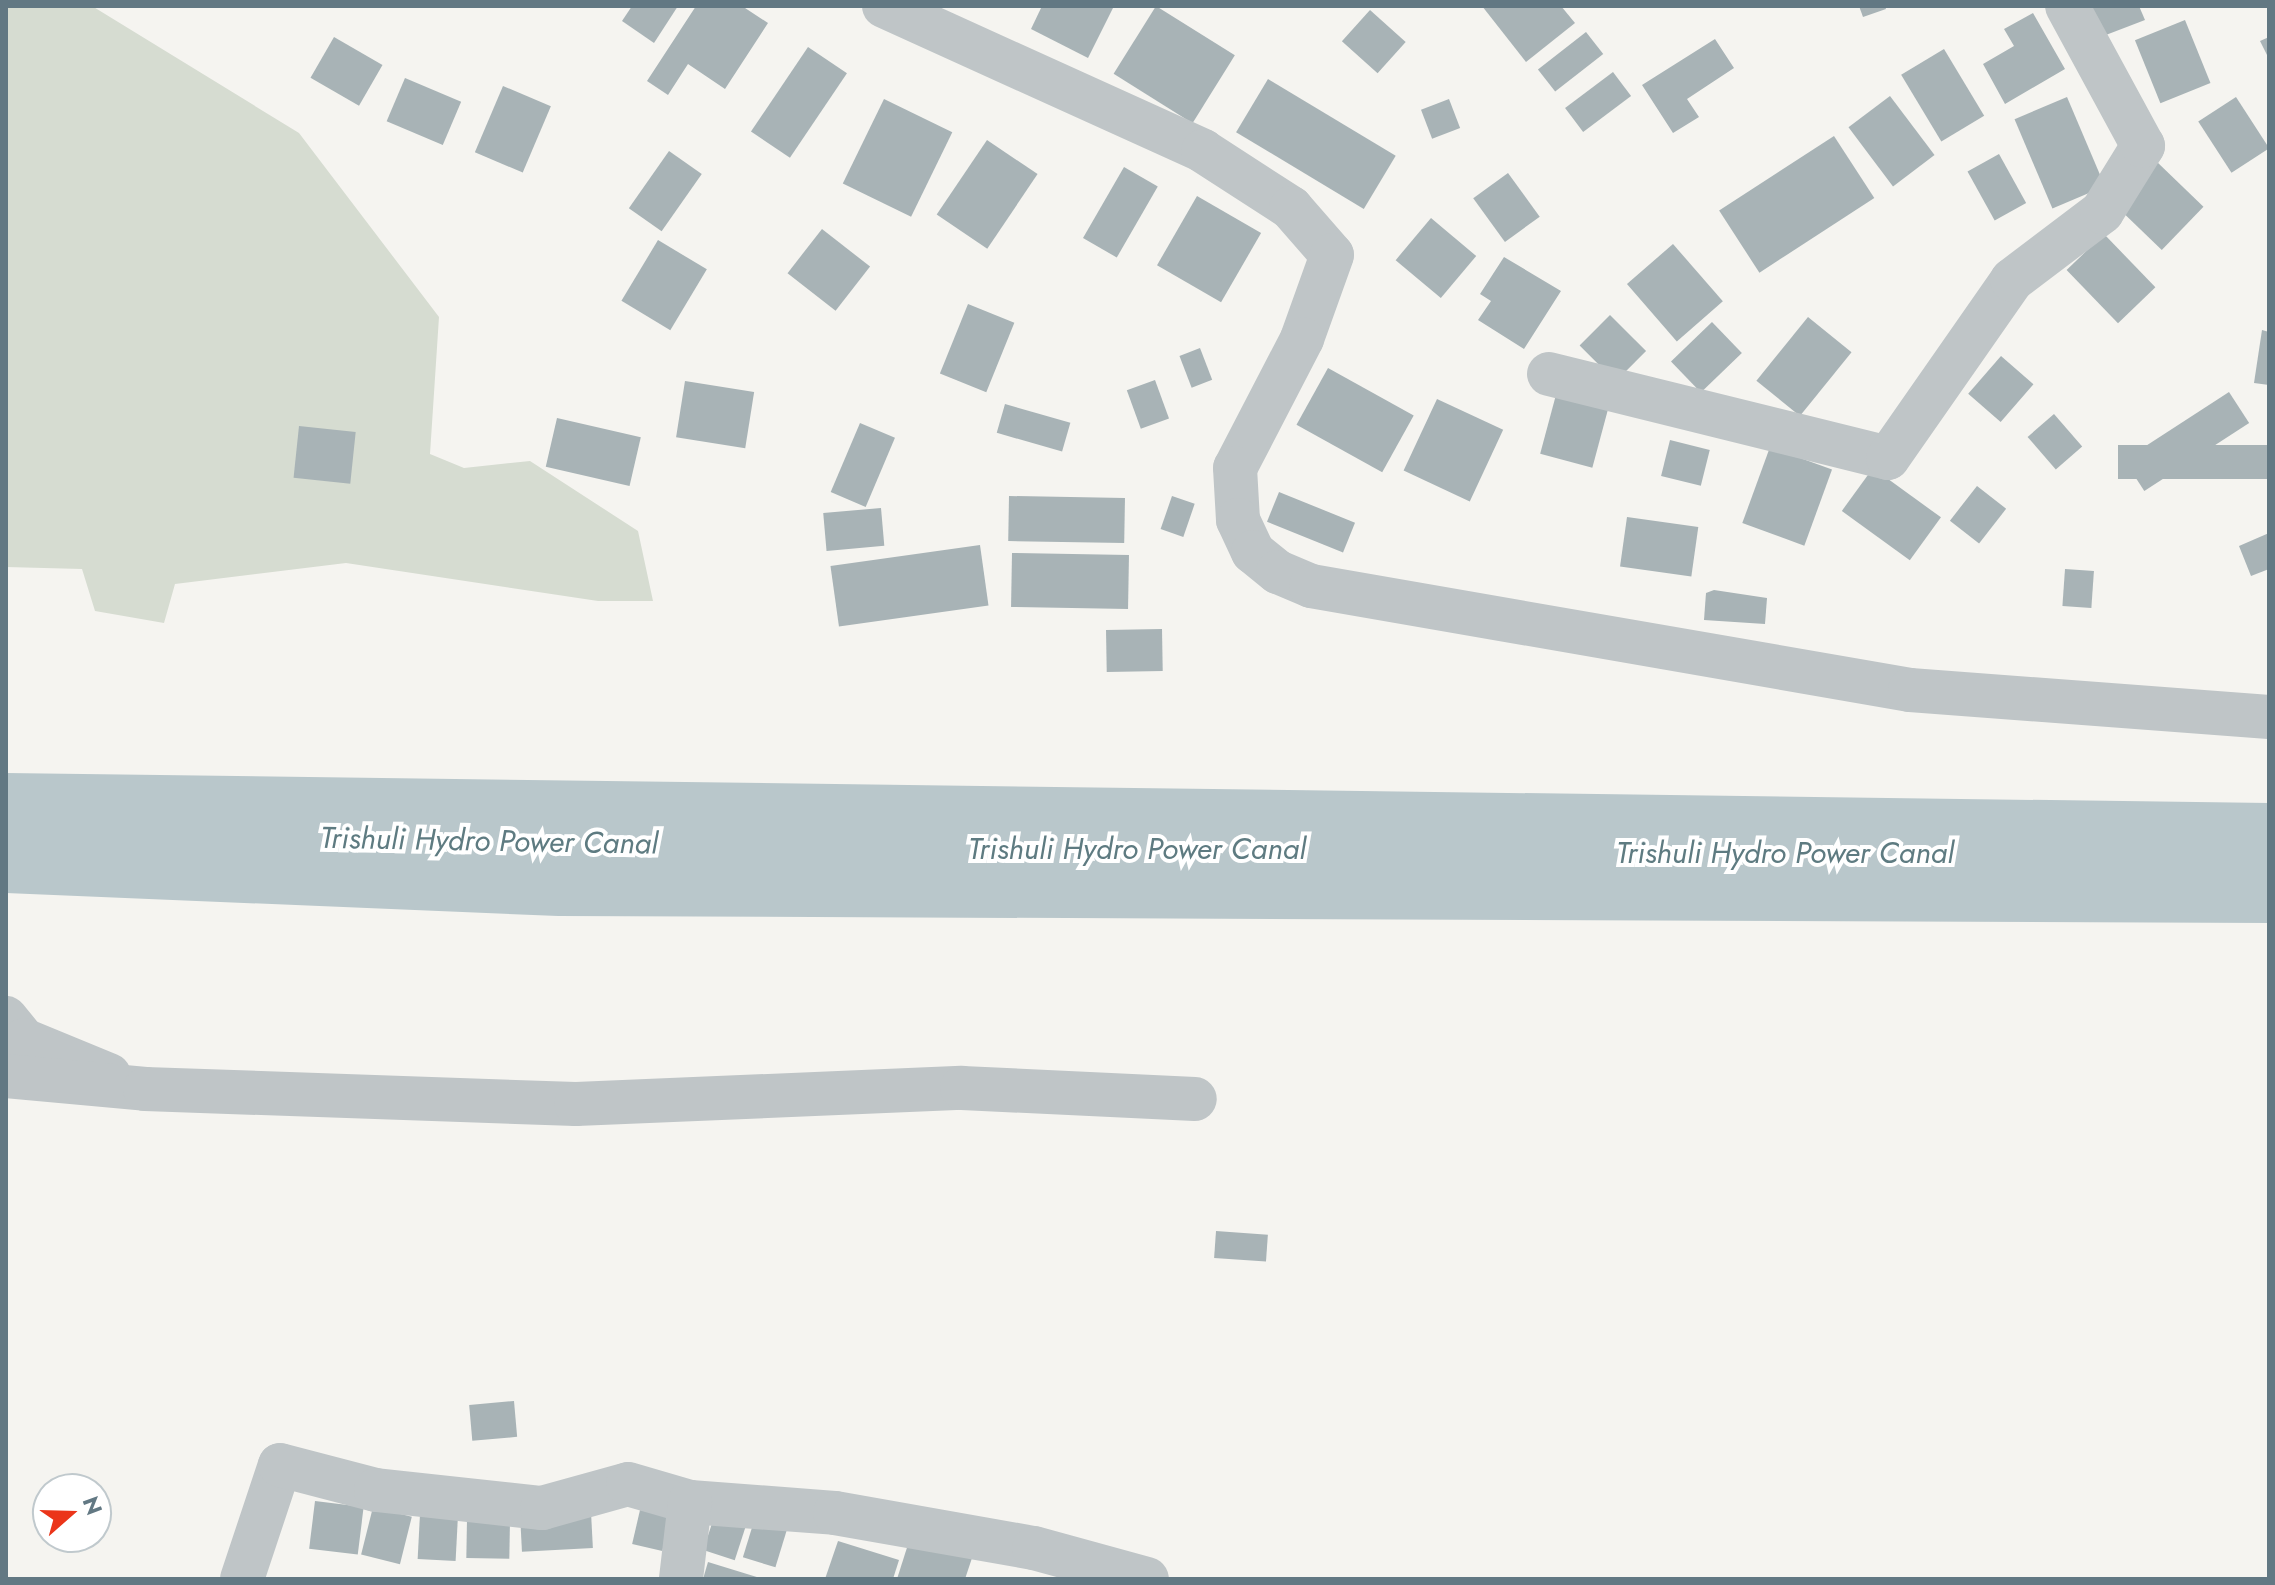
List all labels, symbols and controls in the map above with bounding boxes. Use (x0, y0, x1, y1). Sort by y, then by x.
water label: Trishuli Hydro Power Canal (320, 820, 658, 862)
water label: Trishuli Hydro Power Canal (968, 831, 1306, 867)
water label: Trishuli Hydro Power Canal (1616, 835, 1954, 871)
north arrow (32, 1473, 112, 1553)
text: N (75, 1492, 111, 1519)

